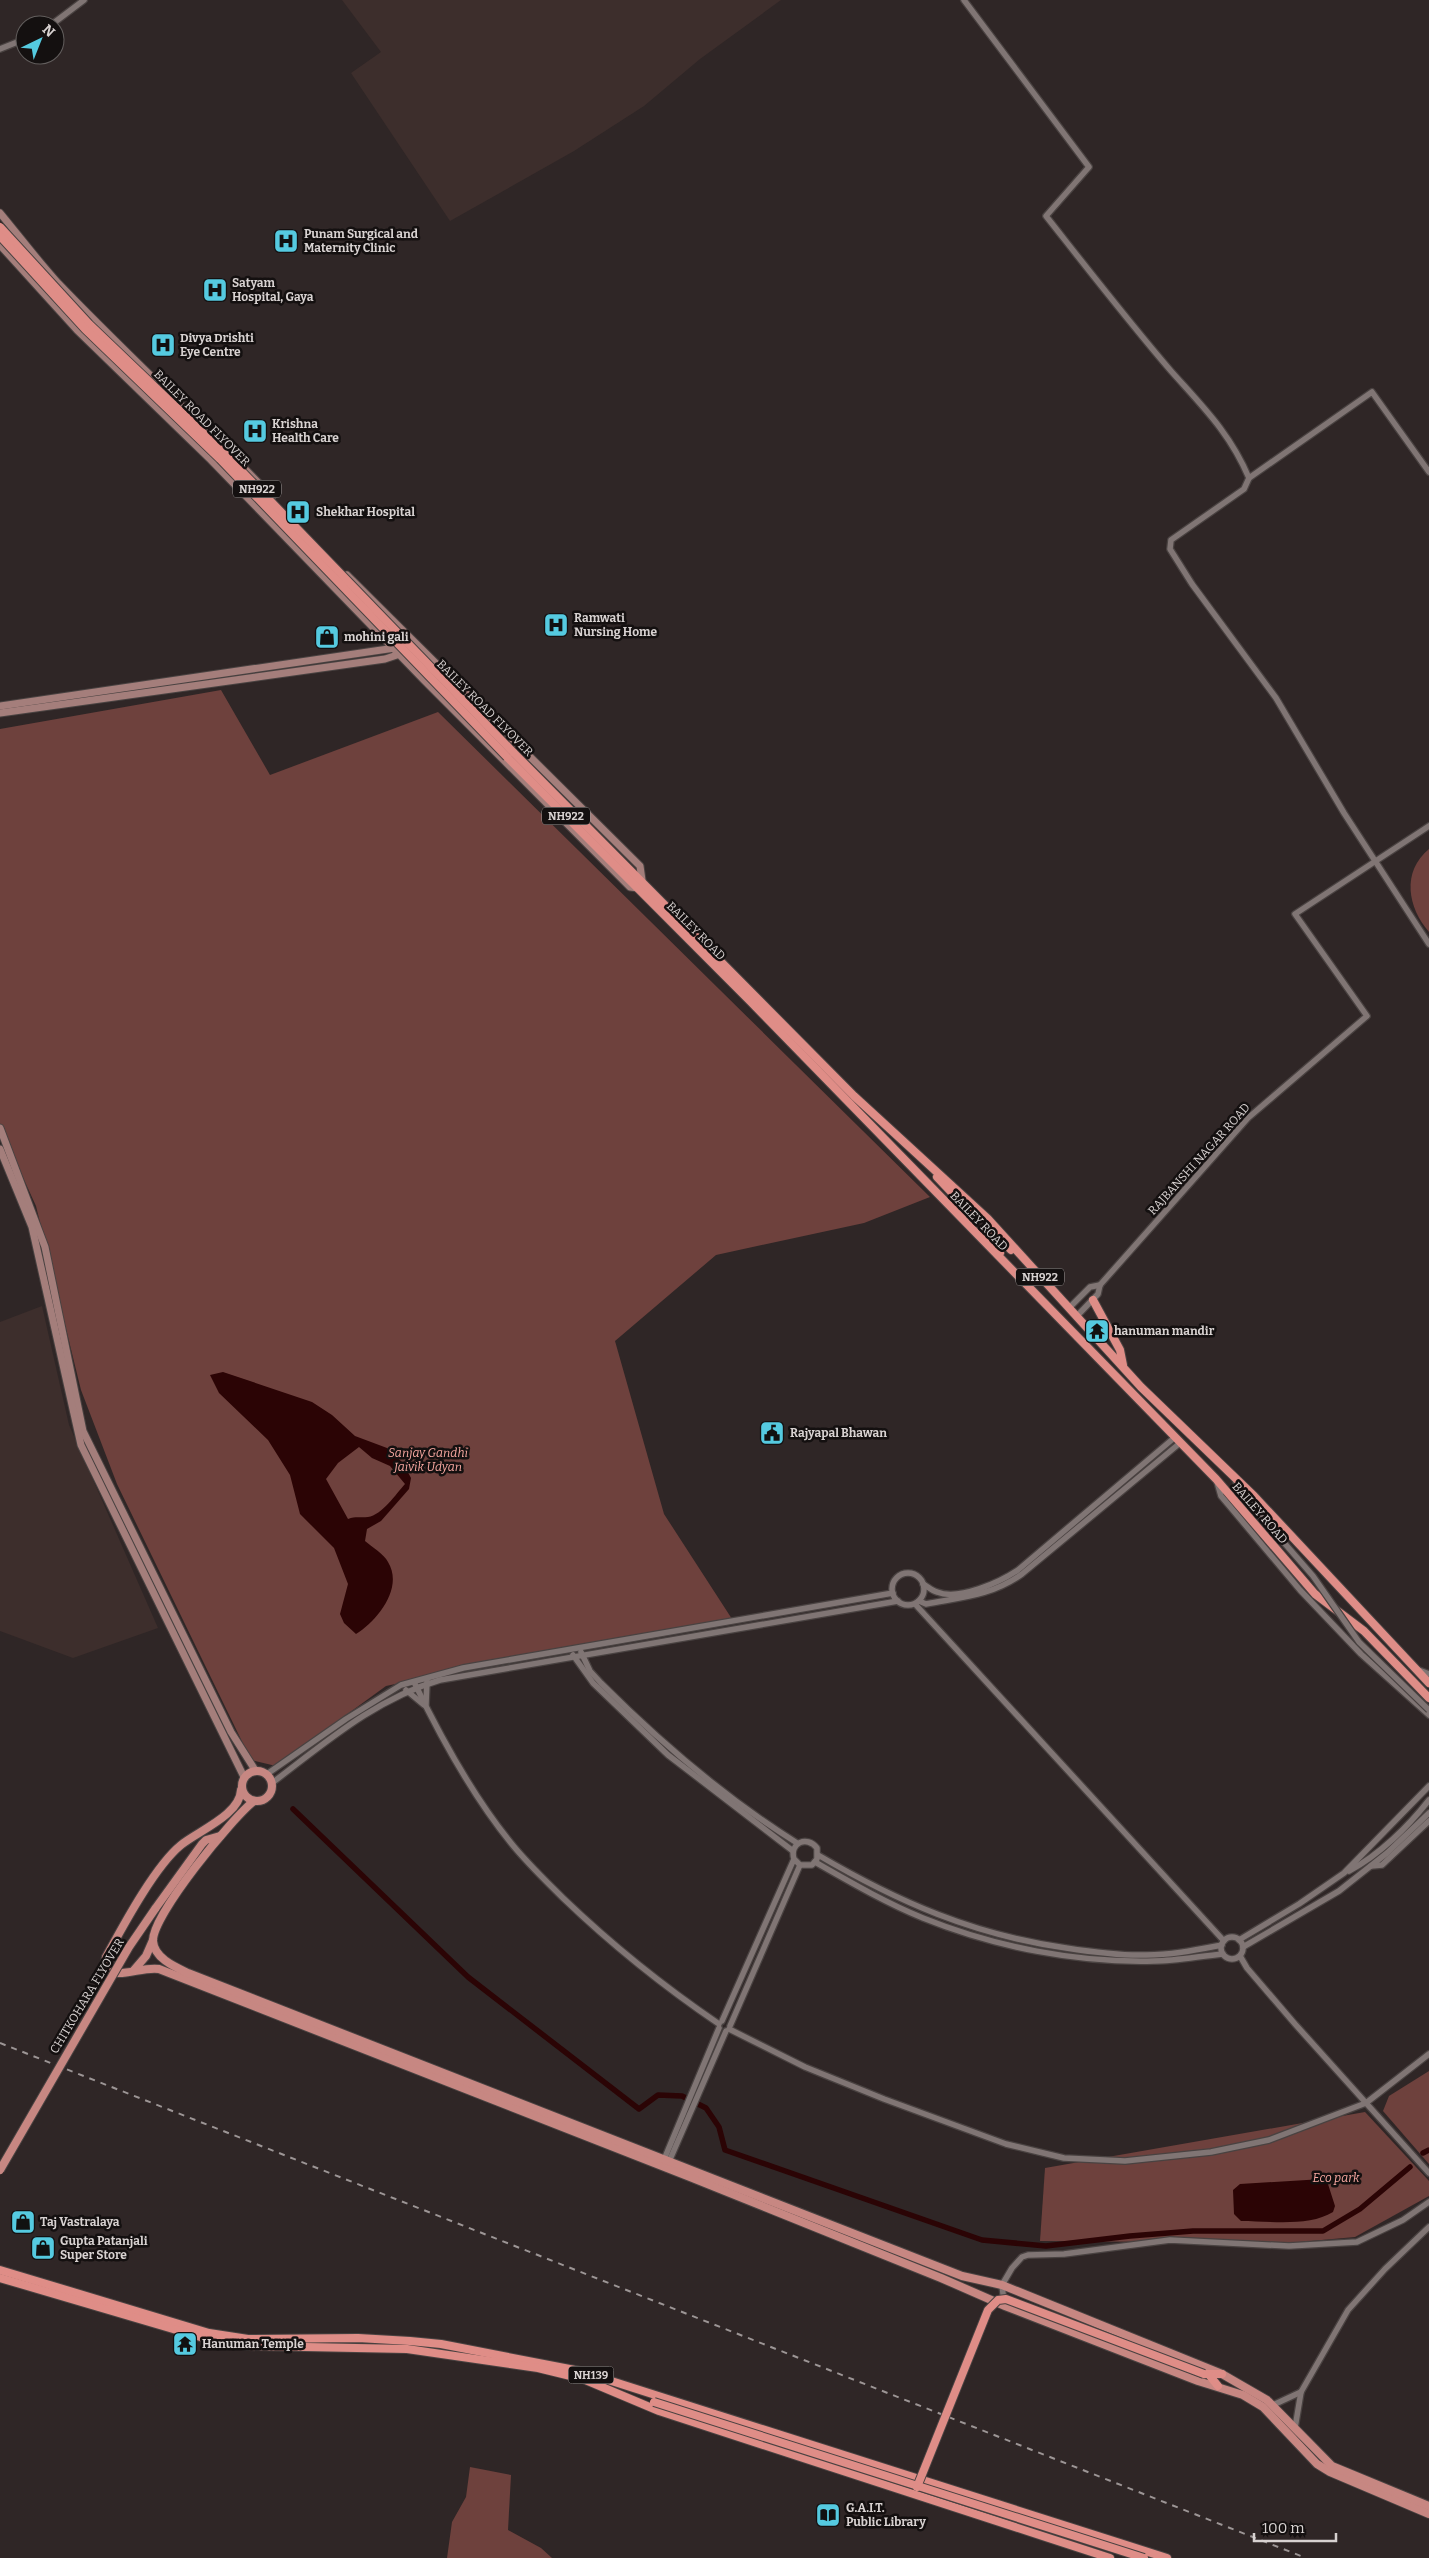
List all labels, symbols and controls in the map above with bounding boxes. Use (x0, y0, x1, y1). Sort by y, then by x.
north arrow (15, 15, 65, 65)
text: N (39, 21, 58, 41)
place label: Punam Surgical and Maternity Clinic (304, 227, 419, 255)
hospital icon: Punam Surgical and Maternity Clinic (273, 228, 299, 254)
place label: Satyam Hospital, Gaya (232, 276, 314, 304)
hospital icon: Satyam Hospital, Gaya (202, 277, 228, 303)
place label: Divya Drishti Eye Centre (180, 331, 254, 359)
hospital icon: Divya Drishti Eye Centre (150, 332, 176, 358)
street label: BAILEY ROAD FLYOVER (151, 367, 253, 469)
place label: Krishna Health Care (272, 417, 339, 445)
hospital icon: Krishna Health Care (242, 418, 268, 444)
road number: NH922 (233, 480, 281, 498)
hospital icon: Shekhar Hospital (285, 499, 311, 525)
place label: Shekhar Hospital (316, 505, 415, 519)
place label: Ramwati Nursing Home (574, 611, 658, 639)
hospital icon: Ramwati Nursing Home (543, 612, 569, 638)
shop icon: mohini gali (314, 624, 340, 650)
place label: mohini gali (344, 630, 409, 644)
street label: BAILEY ROAD FLYOVER (434, 657, 536, 759)
road number: NH922 (542, 808, 590, 824)
street label: BAILEY ROAD (664, 899, 728, 963)
street label: RAJBANSHI NAGAR ROAD (1145, 1100, 1253, 1218)
street label: BAILEY ROAD (947, 1189, 1011, 1253)
road number: NH922 (1016, 1268, 1064, 1286)
temple icon: hanuman mandir (1084, 1318, 1110, 1344)
place label: hanuman mandir (1114, 1324, 1215, 1338)
public building icon: Rajyapal Bhawan (759, 1420, 785, 1446)
place label: Rajyapal Bhawan (790, 1426, 887, 1441)
park label: Sanjay Gandhi Jaivik Udyan (388, 1446, 469, 1474)
street label: BAILEY ROAD (1230, 1479, 1290, 1547)
street label: CHITKOHARA FLYOVER (47, 1936, 127, 2056)
park label: Eco park (1312, 2171, 1360, 2185)
shop icon: Taj Vastralaya (10, 2209, 36, 2235)
place label: Taj Vastralaya (40, 2215, 120, 2230)
place label: Gupta Patanjali Super Store (60, 2234, 148, 2262)
shop icon: Gupta Patanjali Super Store (30, 2235, 56, 2261)
temple icon: Hanuman Temple (172, 2331, 198, 2357)
place label: Hanuman Temple (202, 2337, 304, 2351)
road number: NH139 (568, 2366, 614, 2384)
place label: G.A.I.T. Public Library (846, 2501, 926, 2529)
library icon: G.A.I.T. Public Library (815, 2502, 841, 2528)
scale bar (1254, 2510, 1336, 2542)
text: 100 m (1262, 2519, 1305, 2537)

